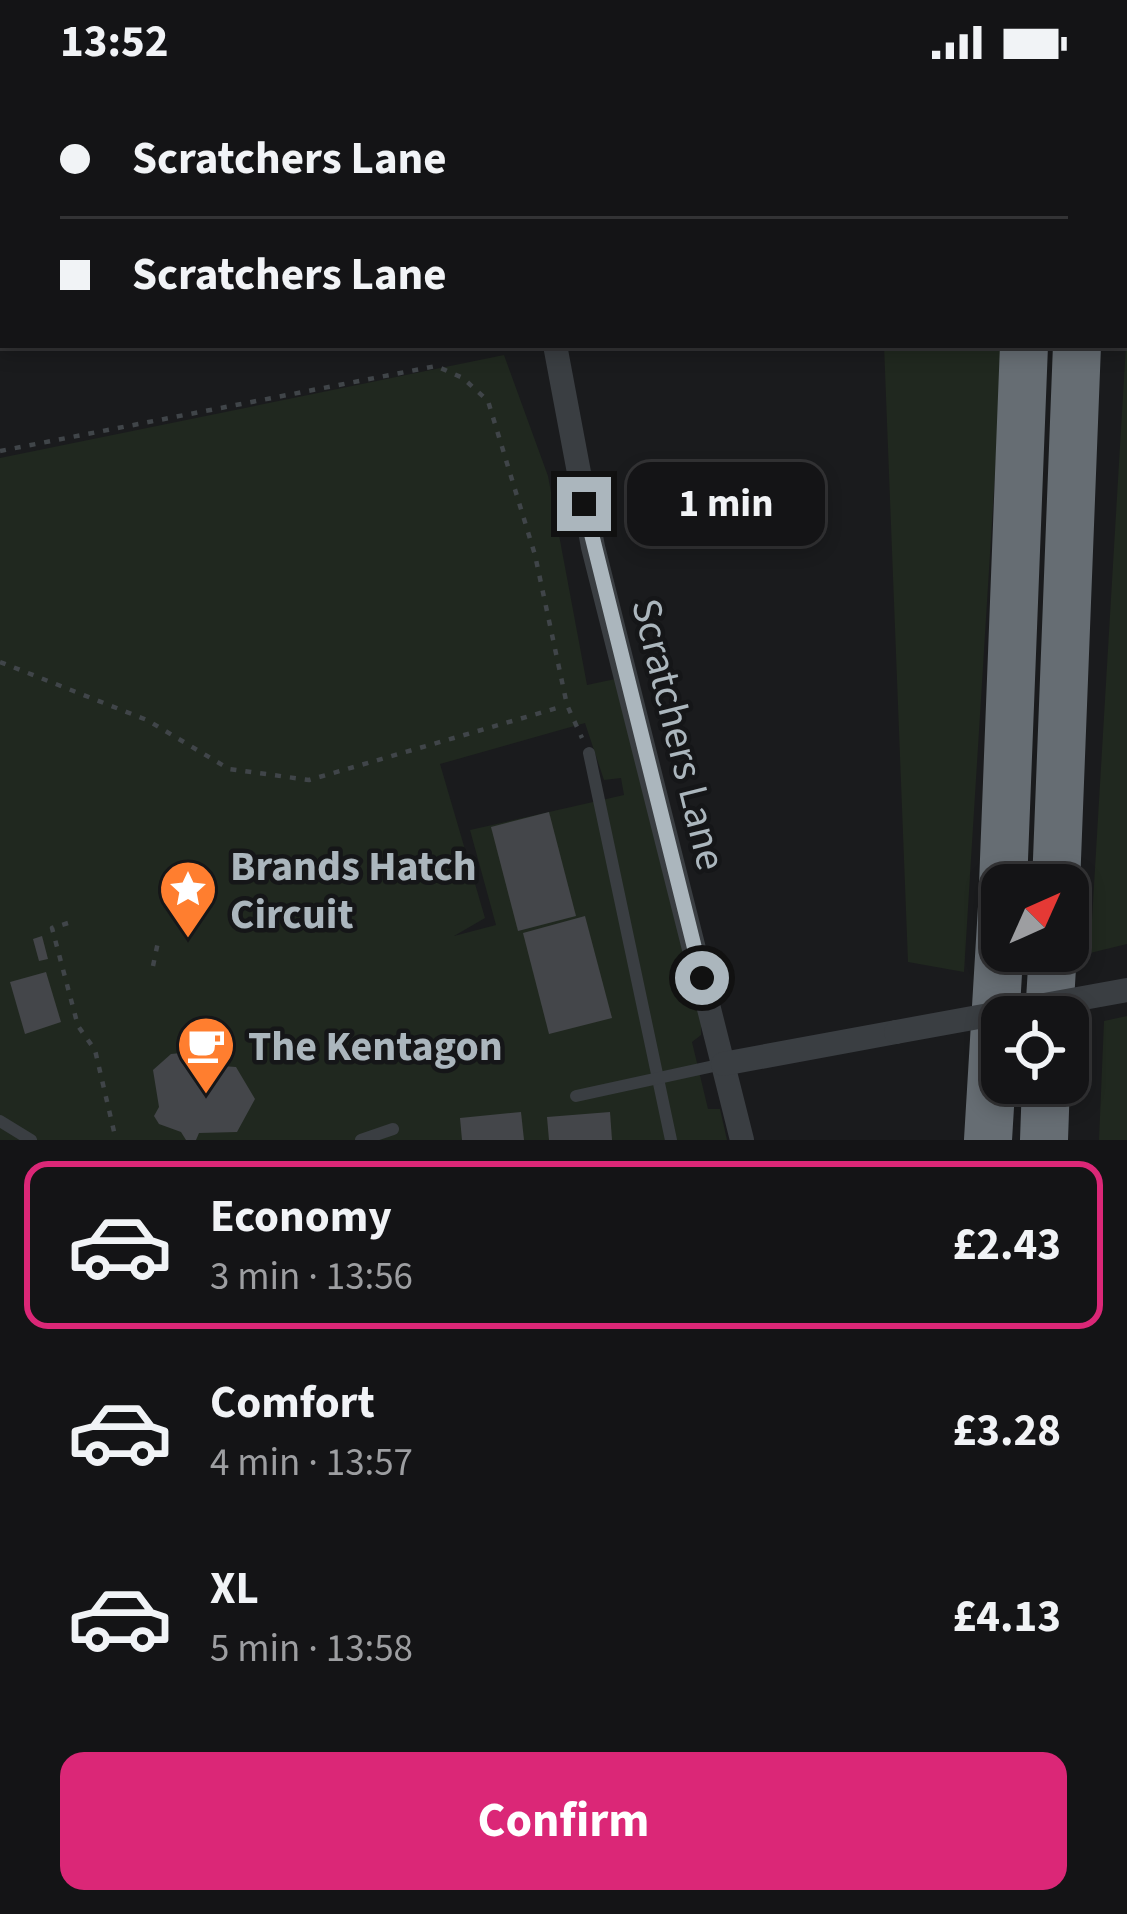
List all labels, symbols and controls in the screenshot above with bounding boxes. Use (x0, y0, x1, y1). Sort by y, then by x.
text: 13:52 (60, 10, 169, 74)
text: Scratchers Lane (132, 127, 447, 191)
text: Scratchers Lane (132, 243, 447, 307)
callout: 1 min (626, 462, 824, 546)
text: 1 min (679, 476, 773, 532)
route end (557, 477, 611, 531)
street label: Scratchers Lane (615, 592, 741, 877)
place label: Brands Hatch Circuit (230, 837, 477, 945)
place icon: Brands Hatch Circuit (157, 858, 219, 940)
north arrow (981, 864, 1089, 972)
map controls (981, 864, 1089, 1104)
route start (675, 951, 729, 1005)
button: locate (981, 996, 1089, 1104)
cafe icon: The Kentagon (175, 1014, 237, 1096)
place label: The Kentagon (248, 1017, 503, 1077)
text: Economy (210, 1185, 392, 1249)
icon: car (66, 1191, 174, 1299)
text: £2.43 (952, 1213, 1061, 1277)
text: 3 min · 13:56 (210, 1249, 413, 1305)
text: Comfort (210, 1371, 375, 1435)
icon: car (66, 1377, 174, 1485)
text: £3.28 (952, 1399, 1061, 1463)
text: 4 min · 13:57 (210, 1435, 413, 1491)
text: XL (210, 1557, 259, 1621)
icon: car (66, 1563, 174, 1671)
text: £4.13 (952, 1585, 1061, 1649)
text: 5 min · 13:58 (210, 1621, 413, 1677)
button: Confirm (60, 1752, 1067, 1890)

